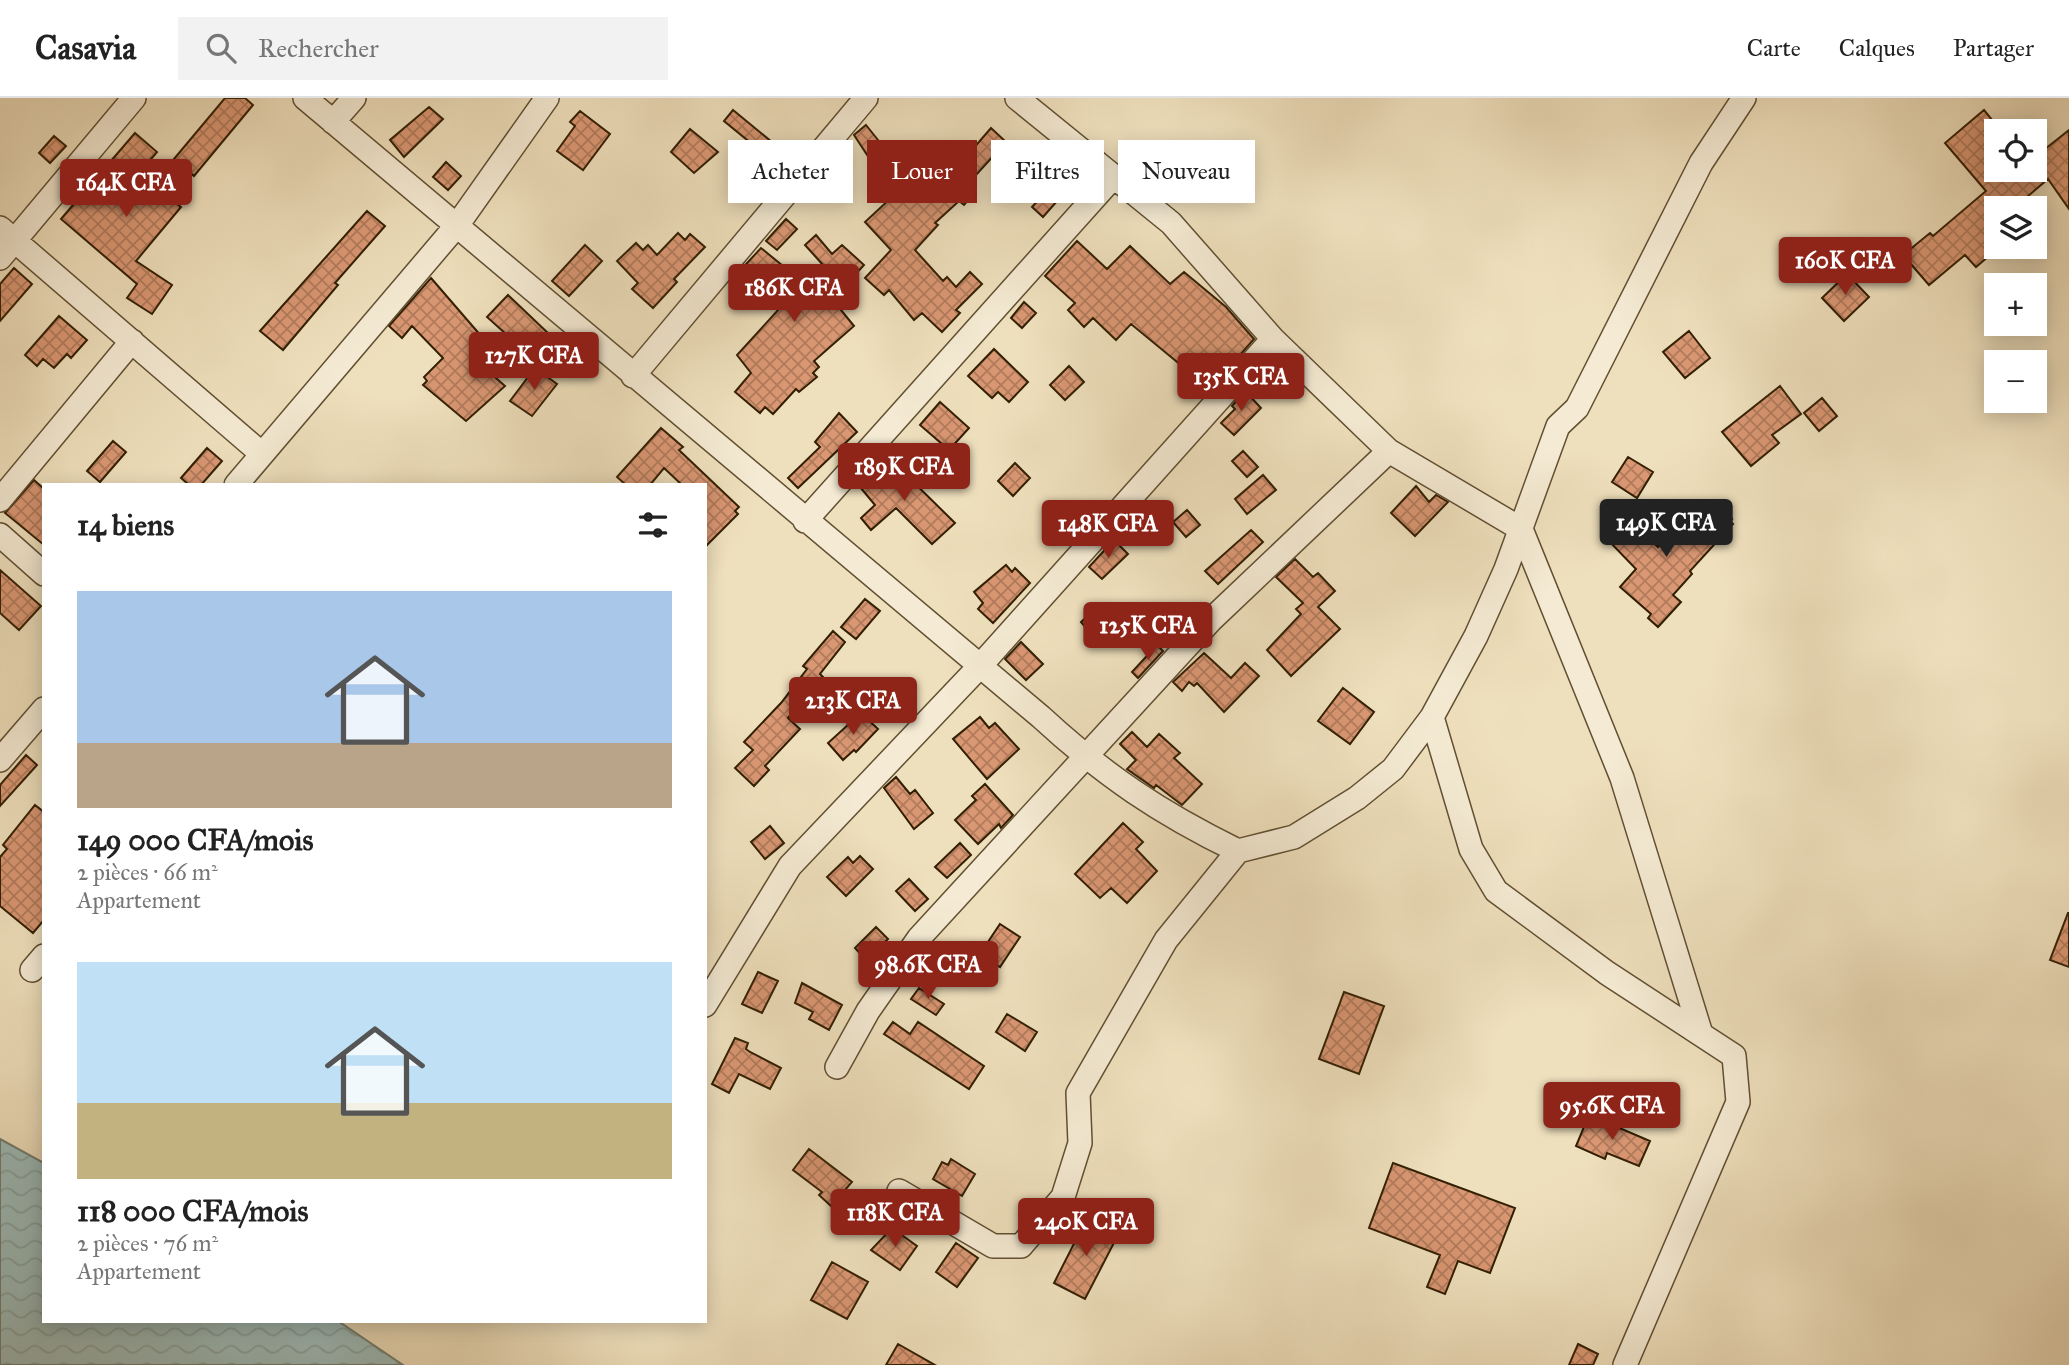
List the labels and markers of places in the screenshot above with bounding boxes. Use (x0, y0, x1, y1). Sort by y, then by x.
pin: 164K CFA (54, 159, 198, 219)
pin: 160K CFA (1773, 238, 1917, 297)
pin: 186K CFA (722, 264, 866, 324)
pin: 127K CFA (462, 332, 606, 392)
pin: 135K CFA (1169, 354, 1313, 413)
pin: 189K CFA (832, 444, 976, 503)
pin: 148K CFA (1036, 500, 1180, 560)
pin: 149K CFA (1594, 500, 1738, 559)
pin: 125K CFA (1076, 602, 1220, 662)
pin: 213K CFA (781, 678, 925, 737)
pin: 98.6K CFA (848, 942, 1008, 1001)
pin: 95.6K CFA (1532, 1082, 1692, 1142)
pin: 118K CFA (823, 1190, 967, 1249)
pin: 240K CFA (1014, 1198, 1158, 1258)

